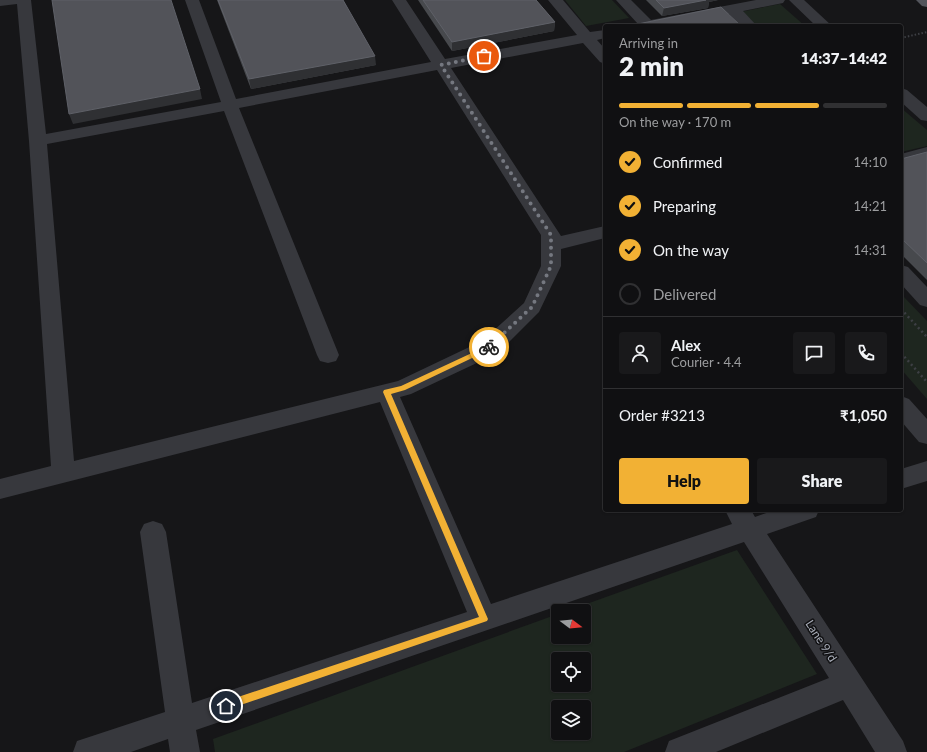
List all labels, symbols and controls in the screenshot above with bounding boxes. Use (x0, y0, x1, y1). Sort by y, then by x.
text: Arriving in (619, 35, 678, 51)
pin (467, 39, 501, 73)
icon: bag (473, 45, 495, 67)
text: 14:37–14:42 (801, 49, 887, 67)
text: 2 min (619, 50, 684, 82)
text: On the way · 170 m (619, 114, 731, 130)
icon: check (619, 151, 641, 173)
text: Confirmed (653, 153, 722, 171)
text: 14:10 (854, 154, 887, 170)
icon: check (619, 195, 641, 217)
text: Preparing (653, 197, 716, 215)
text: 14:21 (854, 198, 887, 214)
icon: check (619, 239, 641, 261)
text: On the way (653, 241, 729, 259)
text: 14:31 (854, 242, 887, 258)
text: Delivered (653, 285, 716, 303)
courier (469, 327, 509, 367)
button: person (619, 332, 661, 374)
button: chat (793, 332, 835, 374)
button: phone (845, 332, 887, 374)
icon: bike (478, 336, 500, 358)
text: Alex (671, 336, 701, 354)
text: Courier · 4.4 (671, 354, 742, 370)
text: Order #3213 (619, 406, 705, 424)
text: ₹1,050 (840, 406, 887, 424)
button: Help (619, 458, 749, 504)
button: Share (757, 458, 887, 504)
north arrow (551, 604, 591, 644)
map controls (551, 604, 591, 740)
street label: Lane 9/d (802, 617, 840, 664)
button: locate (551, 652, 591, 692)
pin (209, 689, 243, 723)
icon: home (215, 695, 237, 717)
button: layers (551, 700, 591, 740)

